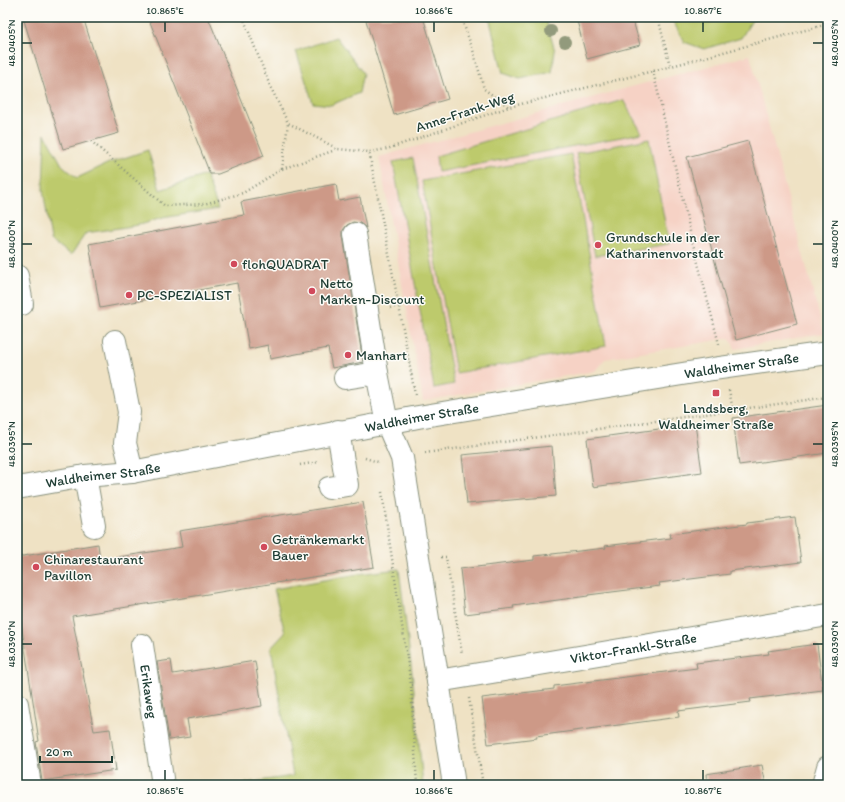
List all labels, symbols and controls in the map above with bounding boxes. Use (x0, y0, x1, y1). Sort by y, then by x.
text: 10.865°E (146, 4, 184, 17)
text: 10.866°E (415, 4, 453, 17)
text: 10.867°E (684, 4, 722, 17)
text: 48.0405°N (5, 19, 18, 67)
text: 48.0405°N (828, 19, 841, 67)
street label: Anne-Frank-Weg (413, 88, 517, 136)
text: 48.0400°N (5, 220, 18, 268)
text: 48.0400°N (828, 220, 841, 268)
place label: Grundschule in der Katharinenvorstadt (606, 229, 724, 262)
marker: Grundschule in der Katharinenvorstadt (593, 240, 603, 250)
place label: flohQUADRAT (242, 256, 329, 273)
marker: flohQUADRAT (229, 259, 239, 269)
place label: Netto Marken-Discount (320, 275, 425, 308)
marker: Netto Marken-Discount (307, 286, 317, 296)
place label: PC-SPEZIALIST (137, 287, 232, 304)
marker: PC-SPEZIALIST (124, 290, 134, 300)
place label: Manhart (356, 347, 407, 364)
street label: Waldheimer Straße (683, 349, 800, 382)
marker: Manhart (343, 350, 353, 360)
marker: Landsberg, Waldheimer Straße (711, 388, 721, 398)
street label: Waldheimer Straße (363, 399, 480, 436)
place label: Landsberg, Waldheimer Straße (658, 400, 774, 433)
text: 48.0395°N (5, 421, 18, 467)
text: 48.0395°N (828, 421, 841, 467)
street label: Waldheimer Straße (44, 458, 162, 491)
place label: Getränkemarkt Bauer (272, 531, 365, 564)
marker: Getränkemarkt Bauer (259, 542, 269, 552)
place label: Chinarestaurant Pavillon (44, 551, 143, 584)
marker: Chinarestaurant Pavillon (31, 562, 41, 572)
text: 48.0390°N (5, 620, 18, 667)
text: 48.0390°N (828, 620, 841, 667)
street label: Viktor-Frankl-Straße (569, 629, 698, 667)
street label: Erikaweg (137, 663, 162, 720)
scale bar (40, 738, 112, 764)
text: 20 m (46, 745, 73, 759)
text: 10.865°E (146, 784, 184, 797)
text: 10.866°E (415, 784, 453, 797)
text: 10.867°E (684, 784, 722, 797)

